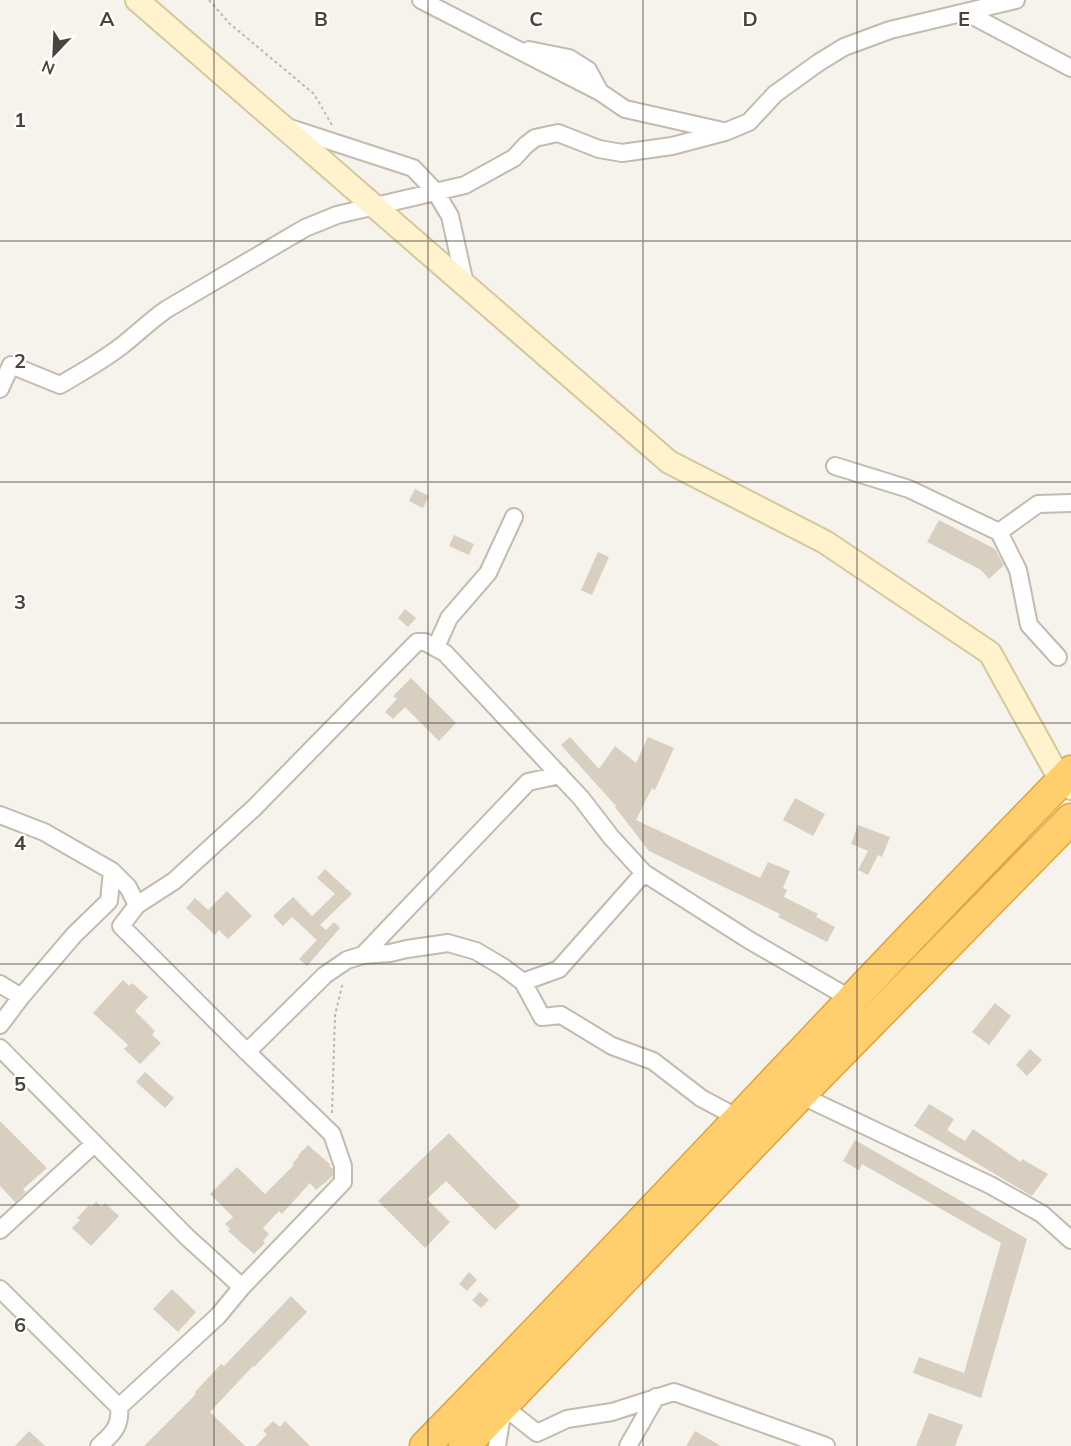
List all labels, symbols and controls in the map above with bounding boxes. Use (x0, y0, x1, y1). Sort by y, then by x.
text: A (100, 6, 115, 31)
text: B (314, 6, 328, 31)
text: C (529, 6, 543, 31)
text: D (742, 6, 758, 31)
text: E (958, 6, 970, 31)
north arrow (24, 24, 84, 84)
text: N (39, 56, 58, 79)
text: 1 (14, 107, 26, 132)
text: 2 (14, 348, 26, 373)
text: 3 (14, 589, 26, 614)
text: 4 (14, 830, 26, 855)
text: 5 (14, 1071, 26, 1096)
text: 6 (14, 1312, 26, 1337)

